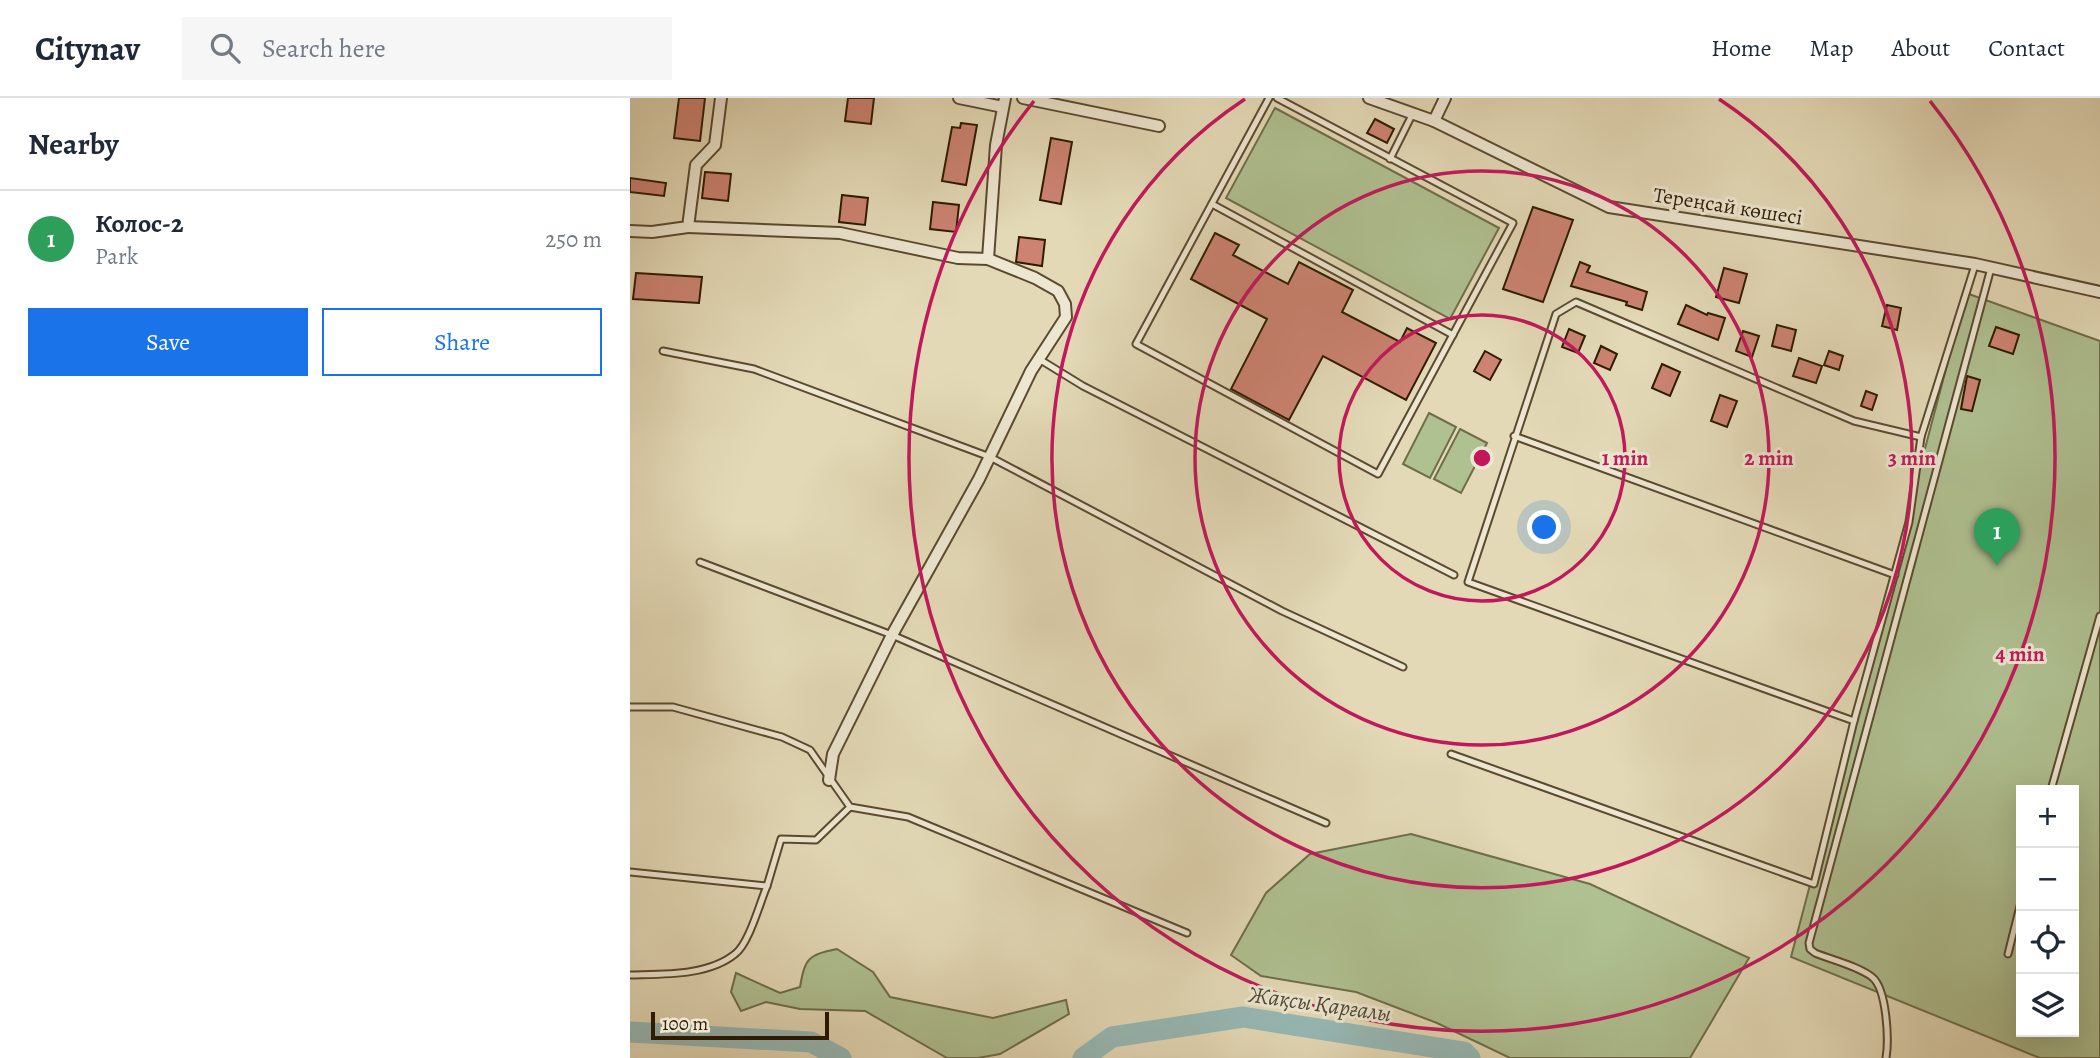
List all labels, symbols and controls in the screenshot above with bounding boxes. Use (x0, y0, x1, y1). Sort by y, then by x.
search box (182, 17, 672, 80)
text: Citynav (35, 26, 140, 71)
icon: search (206, 29, 244, 67)
text: Search here (262, 31, 386, 66)
text: Home (1711, 32, 1772, 64)
text: Map (1810, 32, 1854, 64)
text: About (1892, 32, 1950, 64)
text: Contact (1988, 32, 2065, 64)
text: Nearby (28, 124, 119, 164)
street label: Тереңсай көшесі (1651, 180, 1805, 232)
text: Колос-2 (95, 206, 184, 241)
text: 1 (47, 224, 55, 255)
text: 250 m (545, 224, 602, 255)
text: Park (95, 241, 138, 272)
button: Save (28, 308, 308, 376)
button: Share (322, 308, 602, 376)
text: 1 min (1602, 444, 1649, 472)
text: 2 min (1744, 444, 1794, 472)
text: 3 min (1888, 444, 1936, 472)
centre of rings (1470, 446, 1494, 470)
pin: 1 (1974, 508, 2020, 566)
your location (1527, 510, 1561, 544)
text: 4 min (1995, 640, 2045, 668)
map controls (2016, 785, 2079, 1037)
button: + (2016, 785, 2079, 848)
button: − (2016, 848, 2079, 911)
button: locate (2016, 911, 2079, 974)
button: layers (2016, 974, 2079, 1037)
water label: Жақсы Қарғалы (1246, 979, 1393, 1029)
scale bar (651, 1009, 830, 1041)
text: 100 m (662, 1011, 708, 1037)

